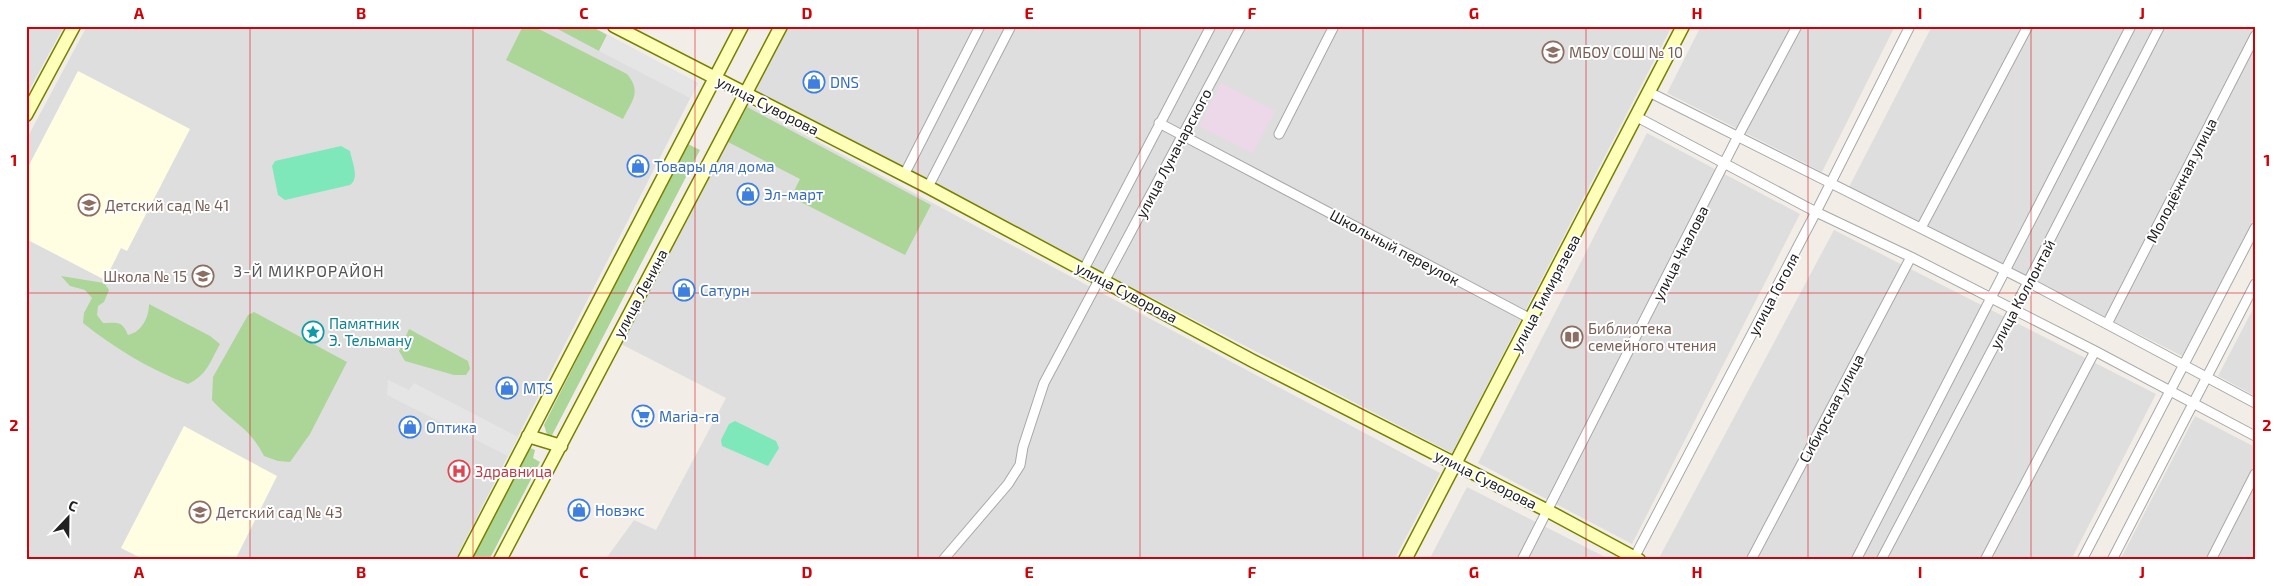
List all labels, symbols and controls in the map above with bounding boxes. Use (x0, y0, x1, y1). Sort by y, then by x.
text: A (134, 3, 145, 22)
text: B (356, 3, 366, 22)
text: C (579, 3, 589, 22)
text: D (802, 3, 813, 22)
text: E (1024, 3, 1034, 22)
text: F (1248, 3, 1257, 22)
text: G (1469, 3, 1479, 22)
text: H (1691, 3, 1703, 22)
text: I (1918, 3, 1922, 22)
text: J (2139, 3, 2145, 22)
school or university icon: МБОУ СОШ № 10 (1541, 40, 1565, 64)
place label: МБОУ СОШ № 10 (1569, 43, 1683, 61)
shop icon: DNS (802, 70, 826, 94)
street label: улица Суворова (713, 71, 822, 139)
place label: DNS (830, 73, 859, 91)
street label: улица Луначарского (1131, 85, 1216, 221)
street label: Молодёжная улица (2142, 115, 2221, 246)
text: 1 (11, 150, 17, 169)
text: 1 (2264, 150, 2270, 169)
shop icon: Товары для дома (626, 154, 650, 178)
place label: Товары для дома (654, 157, 775, 175)
shop icon: Эл-март (736, 182, 760, 206)
place label: Эл-март (764, 185, 823, 203)
school or university icon: Детский сад № 41 (77, 193, 101, 217)
place label: Детский сад № 41 (105, 196, 229, 214)
street label: улица Чкалова (1648, 202, 1713, 304)
street label: Школьный переулок (1327, 205, 1463, 290)
street label: улица Тимирязева (1506, 231, 1584, 355)
street label: улица Коллонтай (1986, 236, 2059, 352)
street label: улица Ленина (609, 246, 672, 341)
street label: улица Гоголя (1744, 250, 1803, 339)
street label: улица Суворова (1073, 258, 1181, 327)
district label: 3-Й МИКРОРАЙОН (233, 261, 385, 280)
school or university icon: Школа № 15 (191, 264, 215, 288)
place label: Школа № 15 (103, 267, 187, 285)
shop icon: Сатурн (672, 278, 696, 302)
place label: Сатурн (700, 281, 750, 300)
place label: Памятник Э. Тельману (329, 314, 412, 350)
place label: Библиотека семейного чтения (1588, 319, 1716, 354)
place icon: Памятник Э. Тельману (301, 320, 325, 344)
library icon: Библиотека семейного чтения (1560, 325, 1584, 349)
street label: Сибирская улица (1795, 351, 1868, 466)
shop icon: MTS (495, 376, 519, 400)
place label: MTS (523, 379, 553, 397)
supermarket icon: Maria-ra (631, 404, 655, 428)
place label: Maria-ra (659, 407, 719, 425)
text: 2 (9, 415, 19, 434)
shop icon: Оптика (398, 415, 422, 439)
text: 2 (2262, 415, 2272, 434)
place label: Оптика (426, 418, 477, 436)
street label: улица Суворова (1431, 445, 1540, 513)
hospital icon: Здравница (447, 459, 471, 483)
place label: Здравница (475, 462, 552, 480)
north arrow (42, 494, 92, 544)
text: С (66, 496, 80, 515)
shop icon: Новэкс (567, 498, 591, 522)
school or university icon: Детский сад № 43 (188, 500, 212, 524)
place label: Новэкс (595, 501, 645, 519)
place label: Детский сад № 43 (216, 503, 343, 521)
text: A (134, 562, 145, 581)
text: B (356, 562, 366, 581)
text: C (579, 562, 589, 581)
text: D (802, 562, 813, 581)
text: E (1024, 562, 1034, 581)
text: F (1248, 562, 1257, 581)
text: G (1469, 562, 1479, 581)
text: H (1691, 562, 1703, 581)
text: I (1918, 562, 1922, 581)
text: J (2139, 562, 2145, 581)

